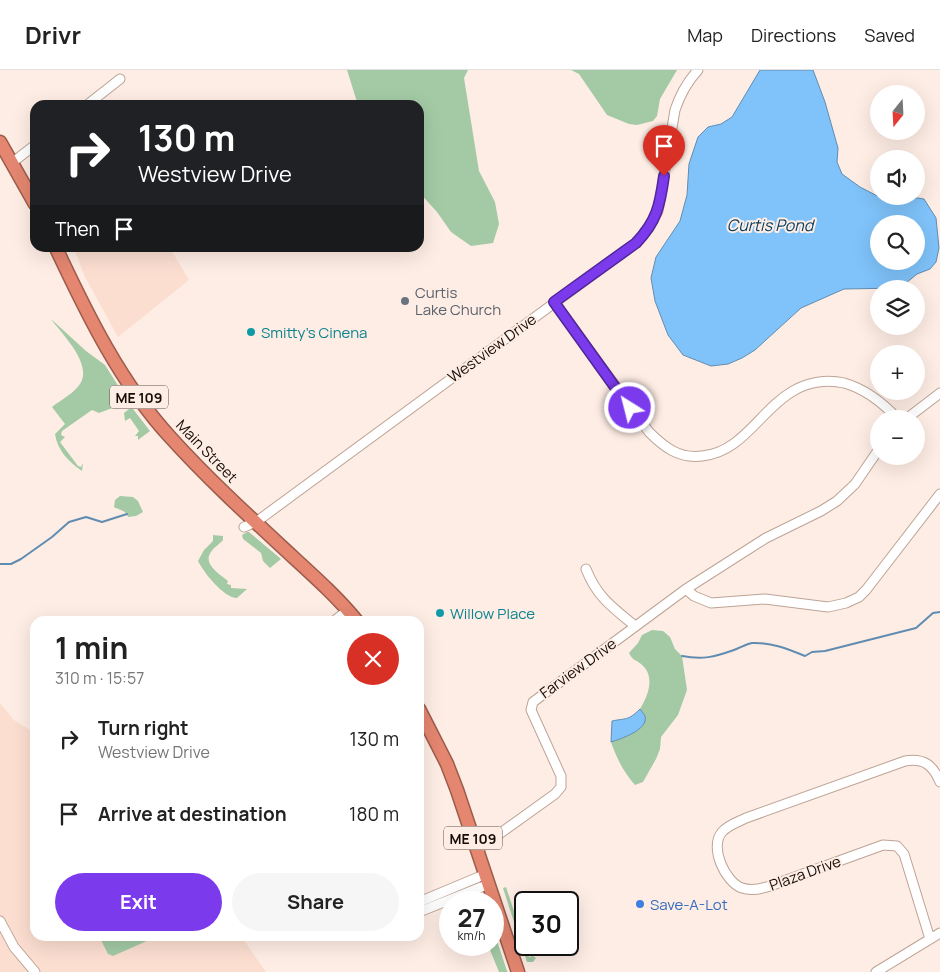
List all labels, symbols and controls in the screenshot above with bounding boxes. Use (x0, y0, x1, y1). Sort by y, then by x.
text: Drivr (25, 18, 81, 51)
text: Map (687, 23, 723, 47)
text: Directions (751, 23, 836, 47)
text: Saved (864, 23, 915, 47)
north arrow (870, 85, 925, 140)
map controls (870, 85, 925, 465)
text: 130 m (138, 114, 235, 162)
icon: right (55, 120, 120, 185)
pin (643, 125, 685, 176)
icon: arrive (650, 132, 678, 160)
button: sound (870, 150, 925, 205)
text: Westview Drive (138, 159, 292, 189)
water label: Curtis Pond (727, 214, 816, 236)
icon: arrive (110, 215, 138, 243)
button: search (870, 215, 925, 270)
text: Then (55, 216, 100, 242)
button: layers (870, 280, 925, 335)
place label: Curtis Lake Church (415, 282, 501, 320)
marker: Curtis Lake Church (399, 295, 411, 307)
street label: Westview Drive (443, 309, 541, 387)
place label: Smitty's Cinena (261, 322, 367, 343)
marker: Smitty's Cinena (245, 326, 257, 338)
button: + (870, 345, 925, 400)
position arrow (603, 381, 655, 433)
road number: ME 109 (110, 386, 168, 408)
button: − (870, 410, 925, 465)
street label: Main Street (172, 415, 242, 487)
place label: Willow Place (450, 603, 535, 624)
marker: Willow Place (434, 607, 446, 619)
text: 1 min (55, 627, 128, 668)
button: close (347, 633, 399, 685)
street label: Farview Drive (535, 633, 621, 703)
text: 310 m · 15:57 (55, 667, 144, 689)
text: Turn right (98, 715, 188, 741)
icon: right (55, 725, 83, 753)
text: 130 m (350, 726, 399, 752)
text: Westview Drive (98, 741, 210, 763)
icon: arrive (55, 800, 83, 828)
text: Arrive at destination (98, 801, 287, 827)
text: 180 m (349, 801, 399, 827)
road number: ME 109 (444, 826, 502, 850)
street label: Plaza Drive (766, 850, 844, 896)
button: Exit (55, 873, 222, 931)
button: Share (232, 873, 399, 931)
speed limit sign: 30 (514, 891, 579, 956)
place label: Save-A-Lot (650, 894, 728, 915)
marker: Save-A-Lot (634, 898, 646, 910)
text: 27 (457, 900, 486, 935)
text: km/h (458, 927, 485, 944)

